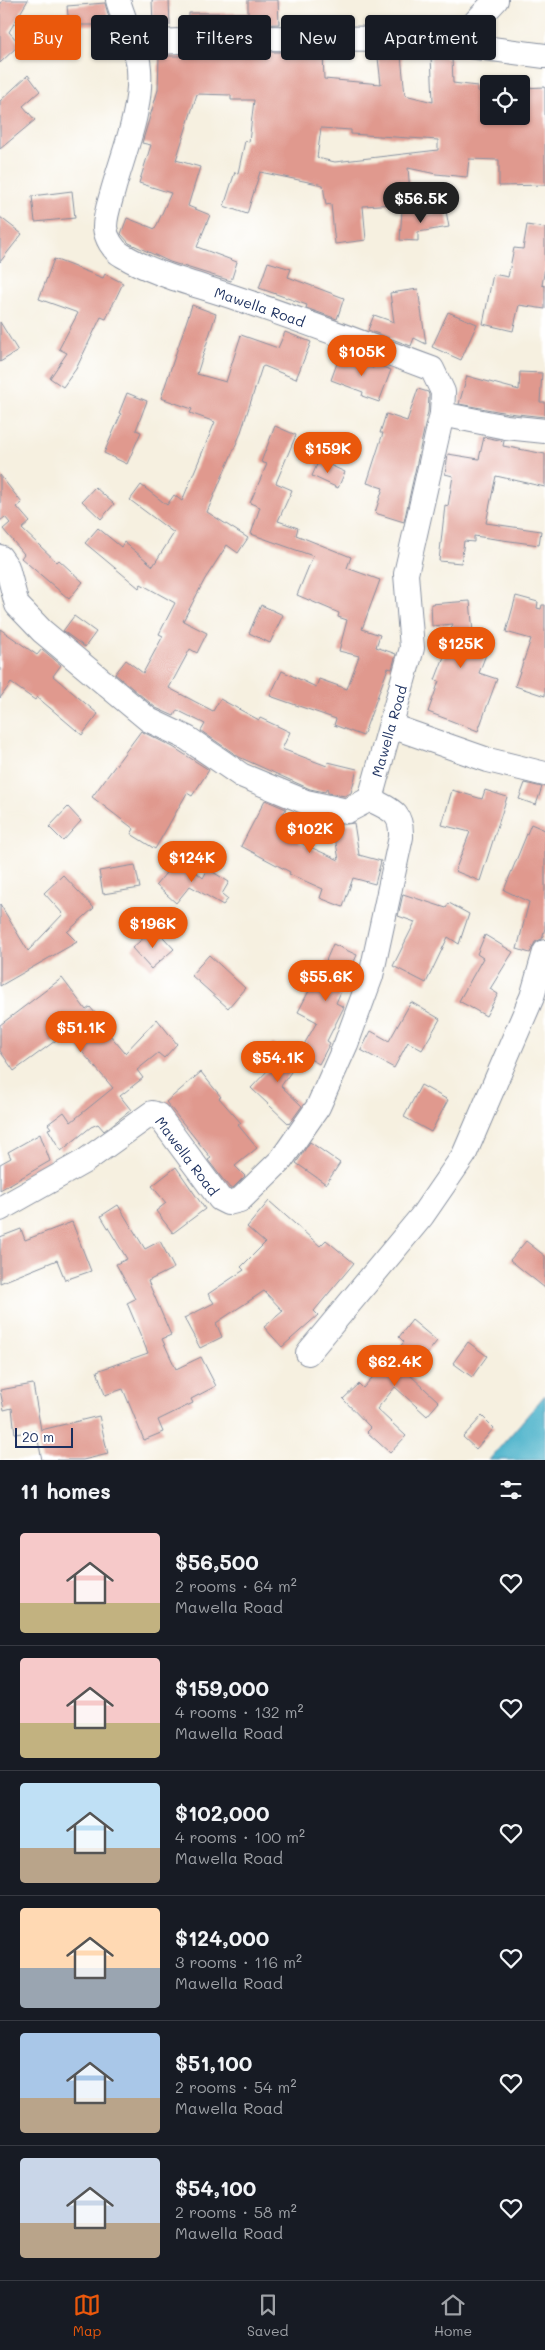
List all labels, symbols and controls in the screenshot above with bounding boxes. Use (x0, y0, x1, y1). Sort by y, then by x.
chip: Buy (15, 15, 81, 60)
chip: Rent (91, 15, 168, 60)
chip: Filters (178, 15, 271, 60)
chip: New (281, 15, 355, 60)
chip: Apartment (365, 15, 496, 60)
map controls (480, 75, 530, 125)
button: locate (480, 75, 530, 125)
pin: $56.5K (380, 182, 462, 224)
text: $56.5K (394, 187, 448, 208)
street label: Mawella Road (212, 282, 308, 331)
pin: $105K (327, 334, 397, 377)
text: $105K (338, 340, 386, 361)
pin: $159K (293, 432, 363, 474)
text: $159K (305, 437, 351, 458)
pin: $125K (426, 626, 496, 669)
text: $125K (438, 632, 484, 653)
street label: Mawella Road (367, 683, 411, 779)
pin: $102K (275, 812, 345, 854)
text: $102K (287, 817, 333, 838)
pin: $124K (157, 840, 227, 883)
text: $124K (169, 846, 215, 867)
pin: $196K (118, 906, 188, 949)
text: $196K (130, 912, 176, 933)
pin: $55.6K (285, 960, 367, 1002)
text: $55.6K (299, 965, 353, 986)
pin: $51.1K (40, 1010, 122, 1053)
text: $51.1K (57, 1016, 105, 1037)
pin: $54.1K (237, 1040, 319, 1083)
text: $54.1K (252, 1046, 304, 1067)
street label: Mawella Road (151, 1113, 223, 1200)
pin: $62.4K (354, 1344, 436, 1387)
text: $62.4K (368, 1350, 422, 1371)
scale bar (15, 1425, 72, 1448)
text: 20 m (22, 1427, 54, 1446)
icon: filters (497, 1476, 525, 1504)
text: 11 homes (20, 1477, 111, 1504)
text: $56,500 (175, 1548, 259, 1575)
icon: home (60, 1553, 120, 1613)
icon: heart (497, 1569, 525, 1597)
text: 2 rooms · 64 m² (175, 1575, 297, 1596)
text: Mawella Road (175, 1596, 283, 1617)
text: $159,000 (175, 1674, 269, 1701)
icon: home (60, 1678, 120, 1738)
icon: heart (497, 1694, 525, 1722)
text: 4 rooms · 132 m² (175, 1701, 304, 1722)
text: Mawella Road (175, 1722, 283, 1743)
text: $102,000 (175, 1799, 269, 1826)
icon: home (60, 1803, 120, 1863)
icon: heart (497, 1819, 525, 1847)
text: 4 rooms · 100 m² (175, 1826, 305, 1847)
text: Mawella Road (175, 1847, 283, 1868)
text: $124,000 (175, 1924, 269, 1951)
icon: home (60, 1928, 120, 1988)
icon: heart (497, 1944, 525, 1972)
text: 3 rooms · 116 m² (175, 1951, 302, 1972)
text: Mawella Road (175, 1972, 283, 1993)
text: $51,100 (175, 2049, 252, 2076)
icon: home (60, 2053, 120, 2113)
icon: heart (497, 2069, 525, 2097)
text: 2 rooms · 54 m² (175, 2076, 296, 2097)
text: Mawella Road (175, 2097, 283, 2118)
text: $54,100 (175, 2174, 256, 2201)
icon: home (60, 2178, 120, 2238)
icon: heart (497, 2194, 525, 2222)
text: 2 rooms · 58 m² (175, 2201, 297, 2222)
text: Mawella Road (175, 2222, 283, 2243)
tab: Map (73, 2291, 101, 2340)
tab: Saved (247, 2291, 288, 2340)
tab: Home (434, 2291, 472, 2340)

